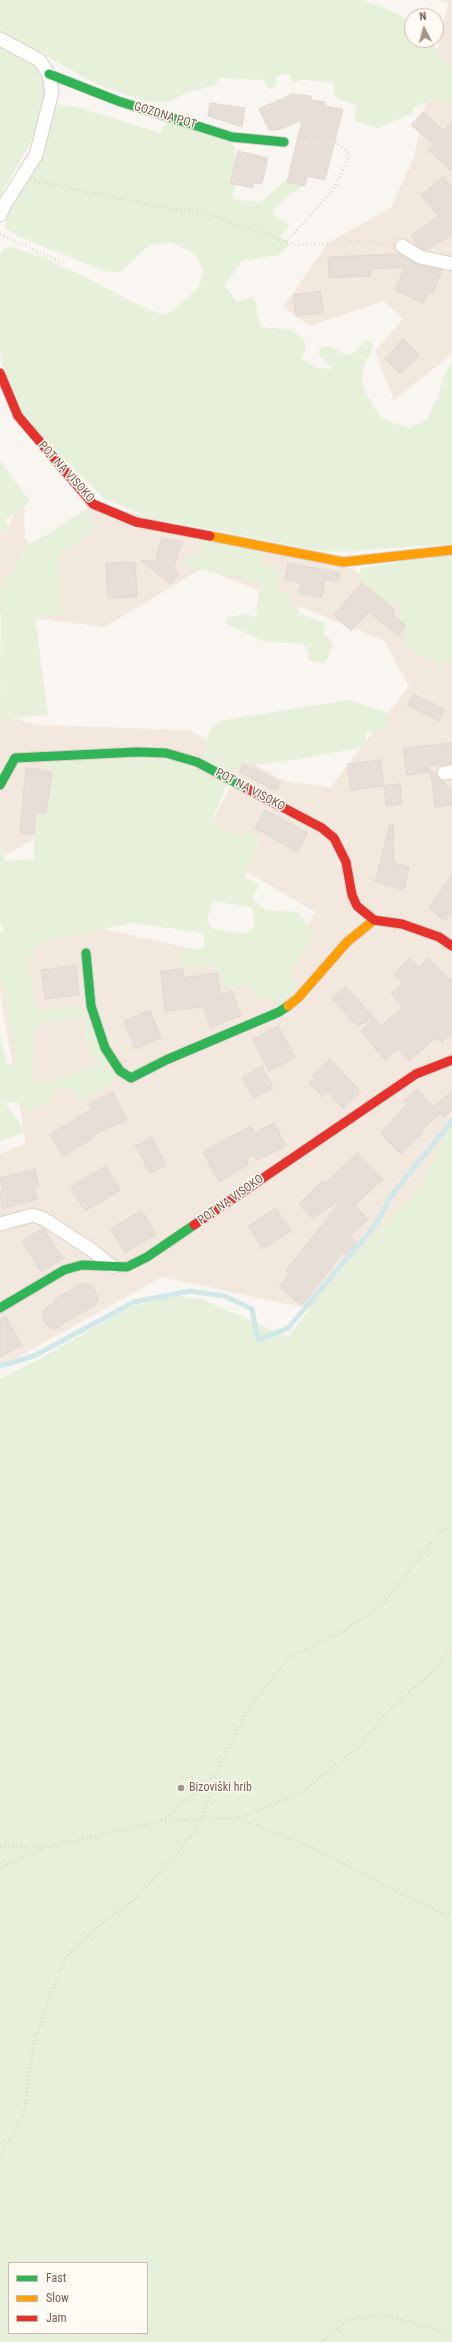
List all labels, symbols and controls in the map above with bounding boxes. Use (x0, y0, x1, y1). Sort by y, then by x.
north arrow (404, 8, 444, 48)
text: N (419, 10, 427, 23)
street label: GOZDNA POT (132, 100, 198, 132)
street label: POT NA VISOKO (35, 439, 97, 505)
street label: POT NA VISOKO (213, 766, 287, 814)
street label: POT NA VISOKO (195, 1172, 267, 1228)
place label: Bizoviški hrib (189, 1781, 252, 1795)
marker: Bizoviški hrib (176, 1783, 186, 1793)
legend (8, 2262, 148, 2334)
text: Fast (46, 2271, 66, 2285)
text: Slow (46, 2291, 69, 2305)
text: Jam (46, 2311, 67, 2325)

